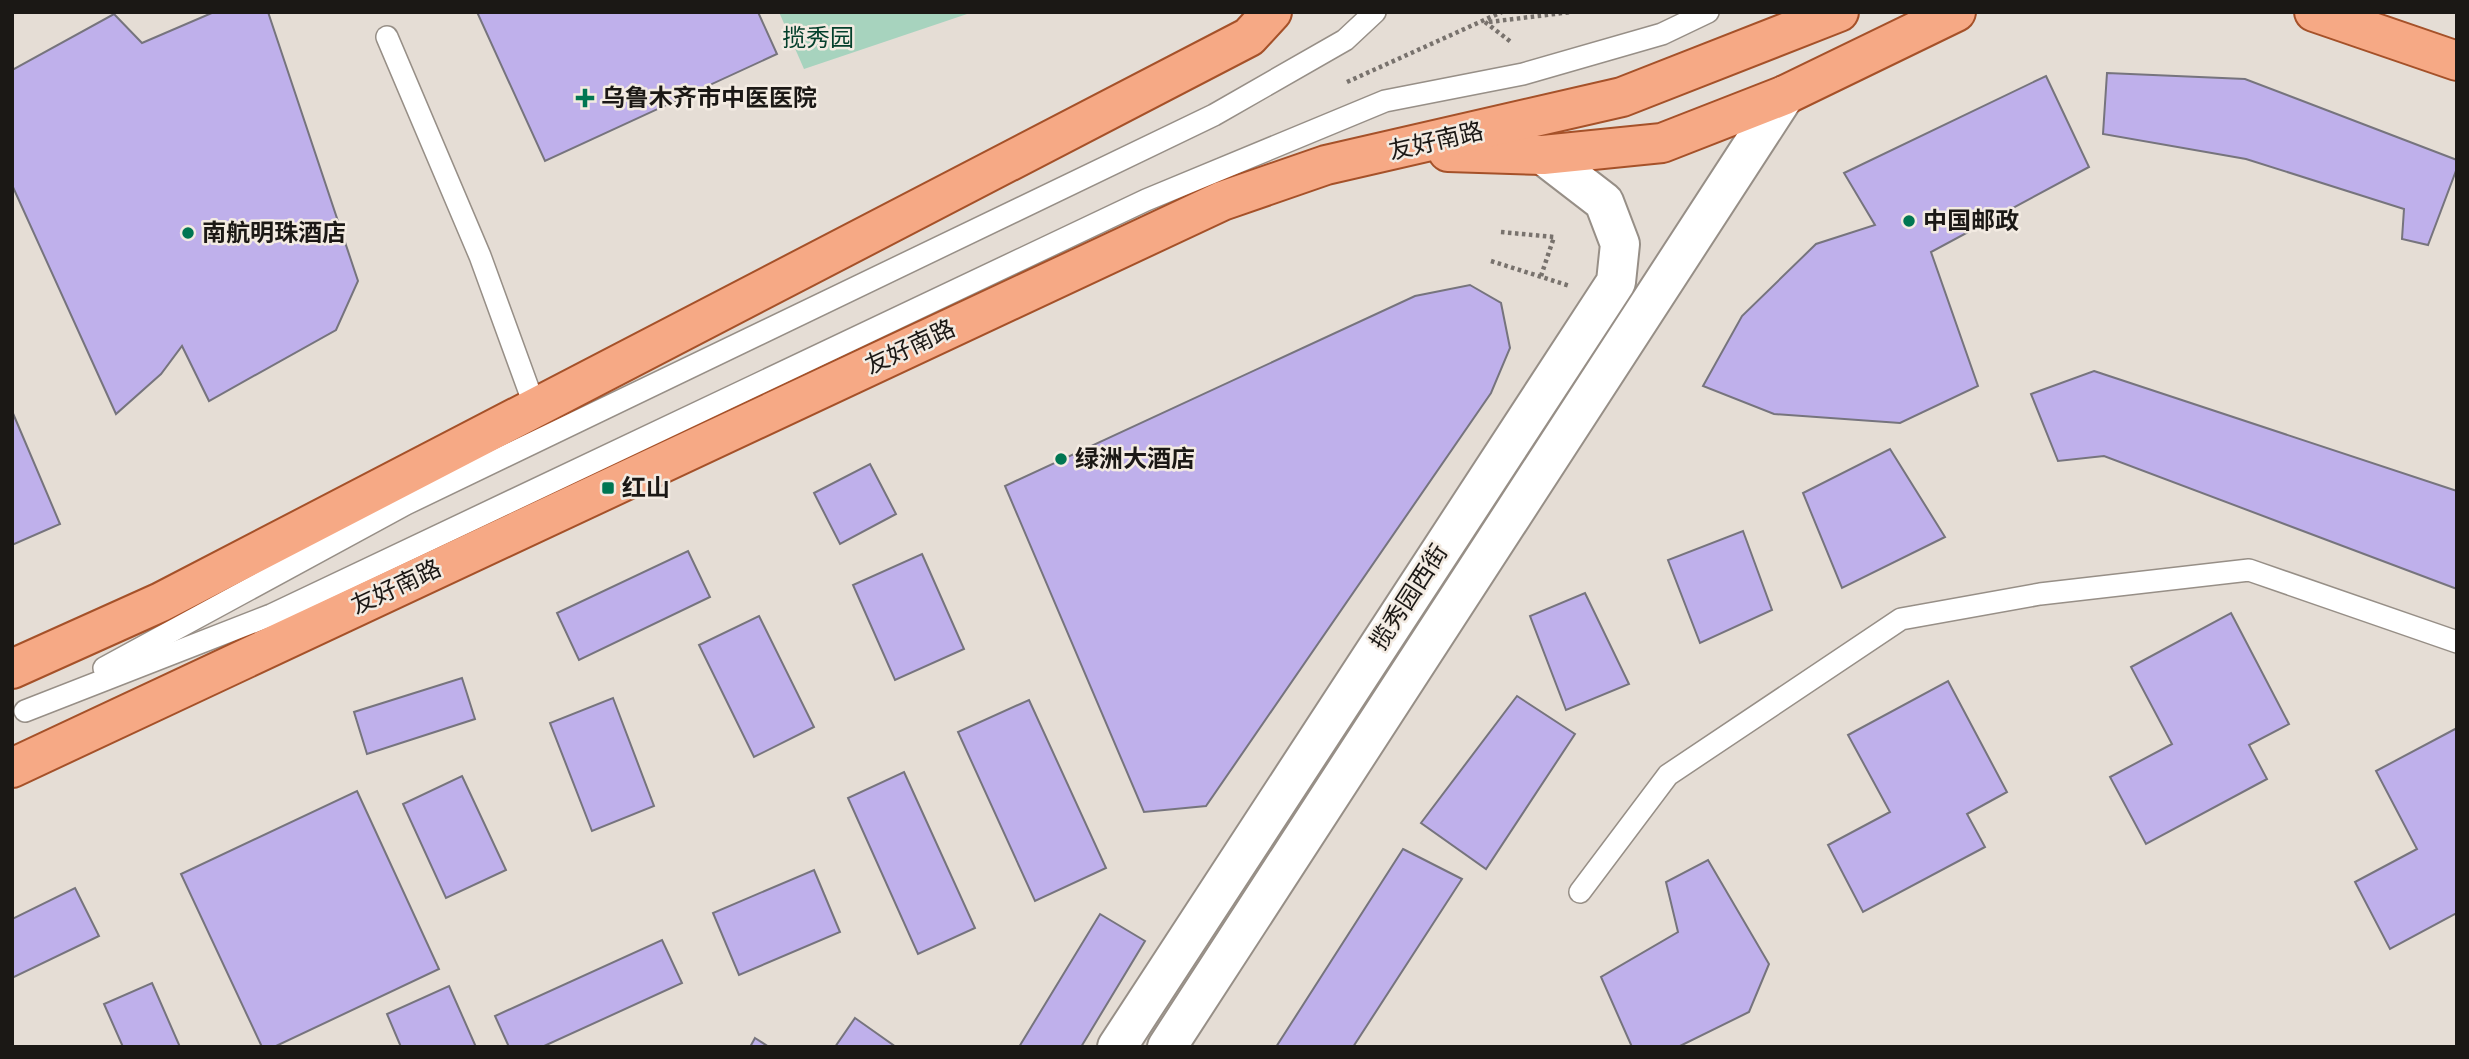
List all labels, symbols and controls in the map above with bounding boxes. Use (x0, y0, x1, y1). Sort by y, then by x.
park label: 揽秀园 (782, 23, 854, 52)
place label: 乌鲁木齐市中医医院 (601, 83, 817, 112)
marker: 乌鲁木齐市中医医院 (575, 88, 595, 108)
street label: 友好南路 (1386, 116, 1486, 165)
place label: 中国邮政 (1923, 206, 2019, 235)
marker: 中国邮政 (1901, 213, 1917, 229)
place label: 南航明珠酒店 (202, 218, 346, 247)
marker: 南航明珠酒店 (180, 225, 196, 241)
street label: 友好南路 (860, 313, 959, 380)
place label: 绿洲大酒店 (1075, 444, 1195, 473)
marker: 绿洲大酒店 (1053, 451, 1069, 467)
place label: 红山 (622, 473, 670, 502)
marker: 红山 (600, 480, 616, 496)
street label: 揽秀园西街 (1364, 539, 1453, 655)
street label: 友好南路 (346, 553, 445, 620)

